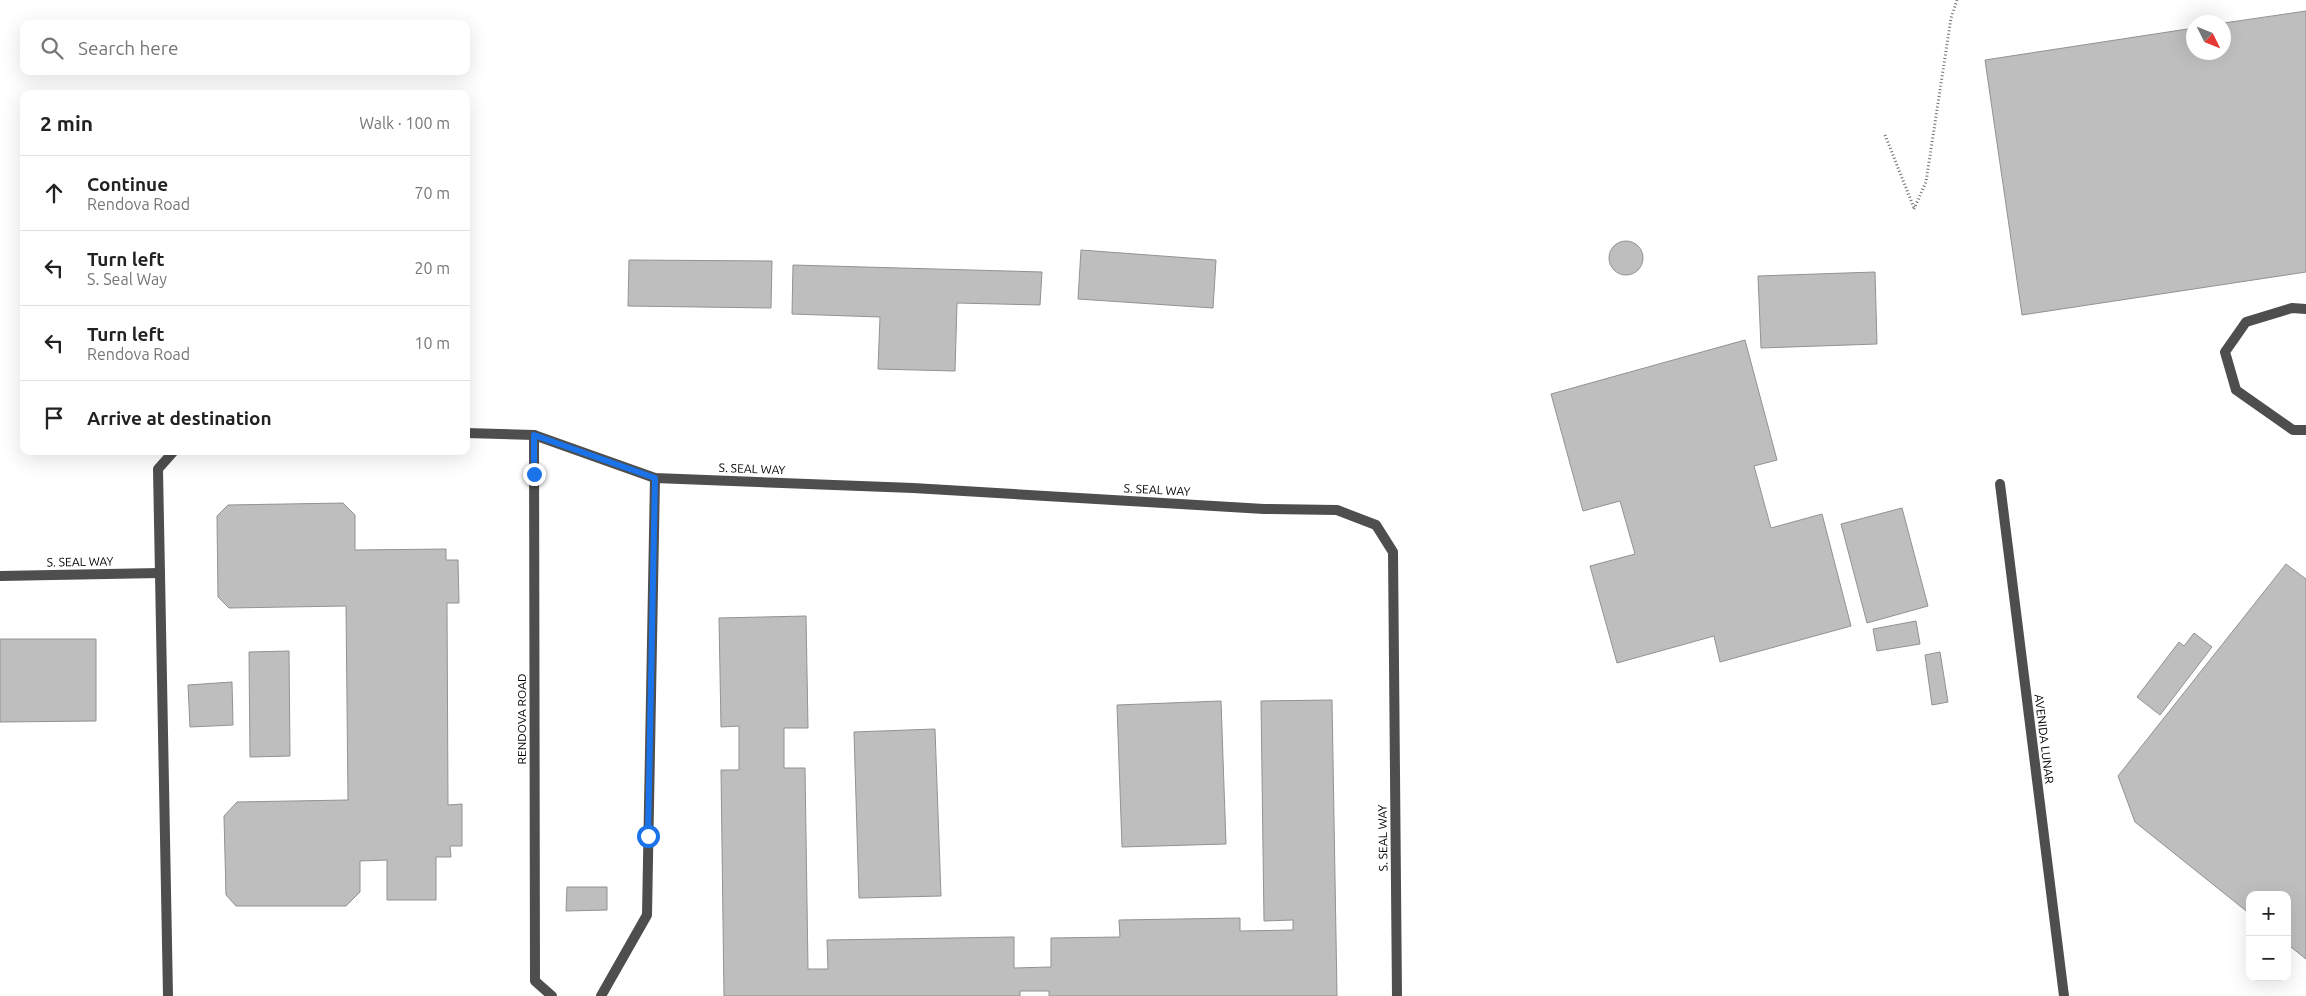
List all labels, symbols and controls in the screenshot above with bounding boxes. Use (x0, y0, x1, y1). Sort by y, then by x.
north arrow (2186, 15, 2231, 60)
search box (20, 20, 470, 75)
icon: search (38, 34, 66, 62)
text: Search here (78, 37, 178, 59)
text: 2 min (40, 111, 93, 135)
text: Walk · 100 m (359, 114, 450, 132)
text: Continue (87, 173, 168, 195)
icon: ahead (40, 179, 68, 207)
text: 70 m (414, 184, 450, 202)
text: Rendova Road (87, 195, 190, 213)
text: Turn left (87, 248, 165, 270)
icon: left (40, 254, 68, 282)
text: 20 m (414, 259, 450, 277)
text: S. Seal Way (87, 270, 167, 288)
text: Turn left (87, 323, 165, 345)
icon: left (40, 329, 68, 357)
text: 10 m (414, 334, 450, 352)
text: Rendova Road (87, 345, 190, 363)
icon: arrive (40, 404, 68, 432)
text: Arrive at destination (87, 407, 272, 429)
street label: S. SEAL WAY (718, 461, 786, 476)
route end (523, 463, 546, 486)
street label: S. SEAL WAY (1123, 481, 1191, 498)
street label: S. SEAL WAY (46, 554, 114, 569)
street label: RENDOVA ROAD (515, 674, 528, 764)
street label: AVENIDA LUNAR (2033, 693, 2057, 785)
street label: S. SEAL WAY (1375, 804, 1390, 872)
route start (637, 825, 660, 848)
map controls (2246, 891, 2291, 981)
button: + (2246, 891, 2291, 936)
button: − (2246, 936, 2291, 981)

